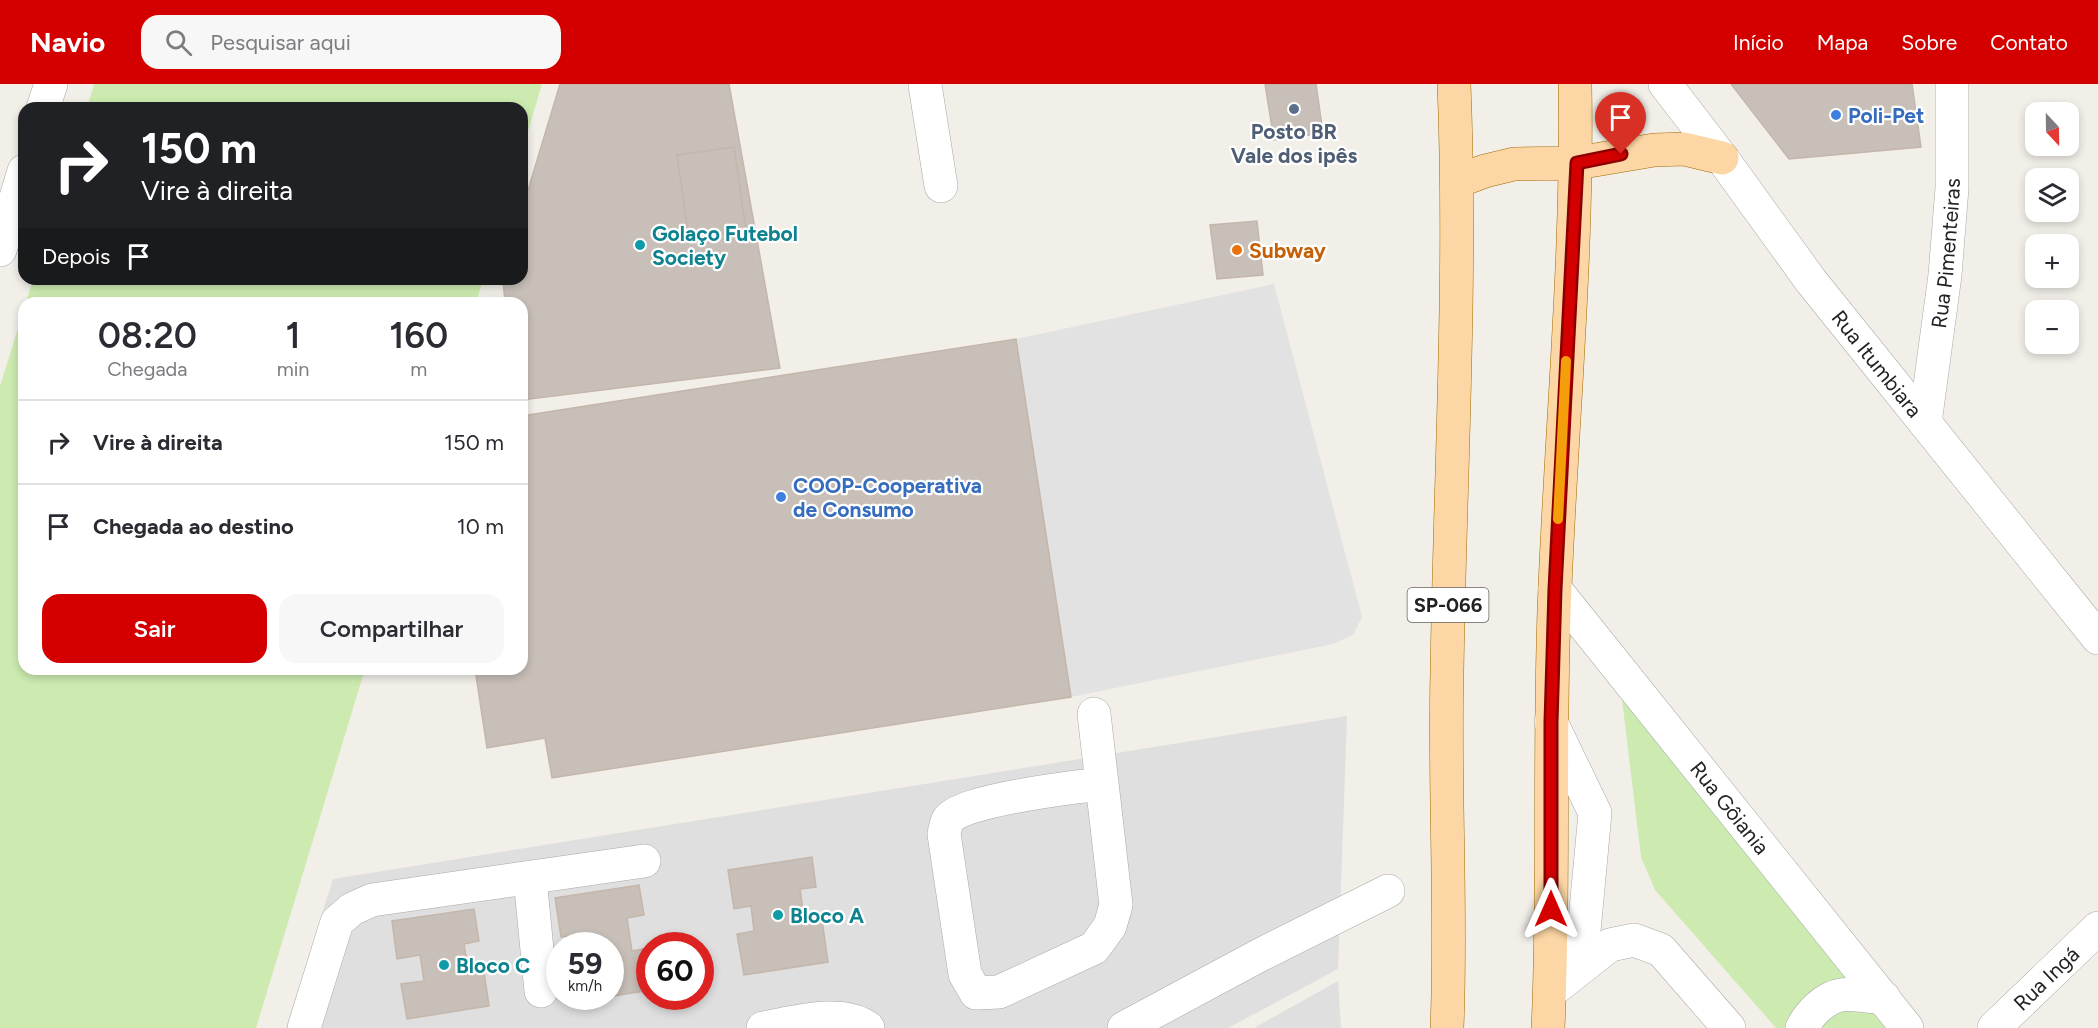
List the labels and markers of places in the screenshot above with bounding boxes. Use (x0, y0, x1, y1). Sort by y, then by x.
pin (1595, 92, 1646, 154)
marker: Posto BR Vale dos ipês (1287, 102, 1301, 116)
place label: Poli-Pet (1848, 103, 1924, 128)
marker: Poli-Pet (1829, 108, 1843, 122)
place label: Posto BR Vale dos ipês (1231, 119, 1357, 168)
place label: Golaço Futebol Society (652, 221, 798, 270)
marker: Golaço Futebol Society (633, 238, 647, 252)
place label: Subway (1249, 238, 1327, 263)
marker: Subway (1230, 243, 1244, 257)
place label: COOP-Cooperativa de Consumo (793, 473, 982, 522)
marker: COOP-Cooperativa de Consumo (774, 490, 788, 504)
place label: Bloco A (790, 903, 864, 928)
marker: Bloco A (771, 908, 785, 922)
place label: Bloco C (456, 953, 530, 978)
marker: Bloco C (437, 958, 451, 972)

